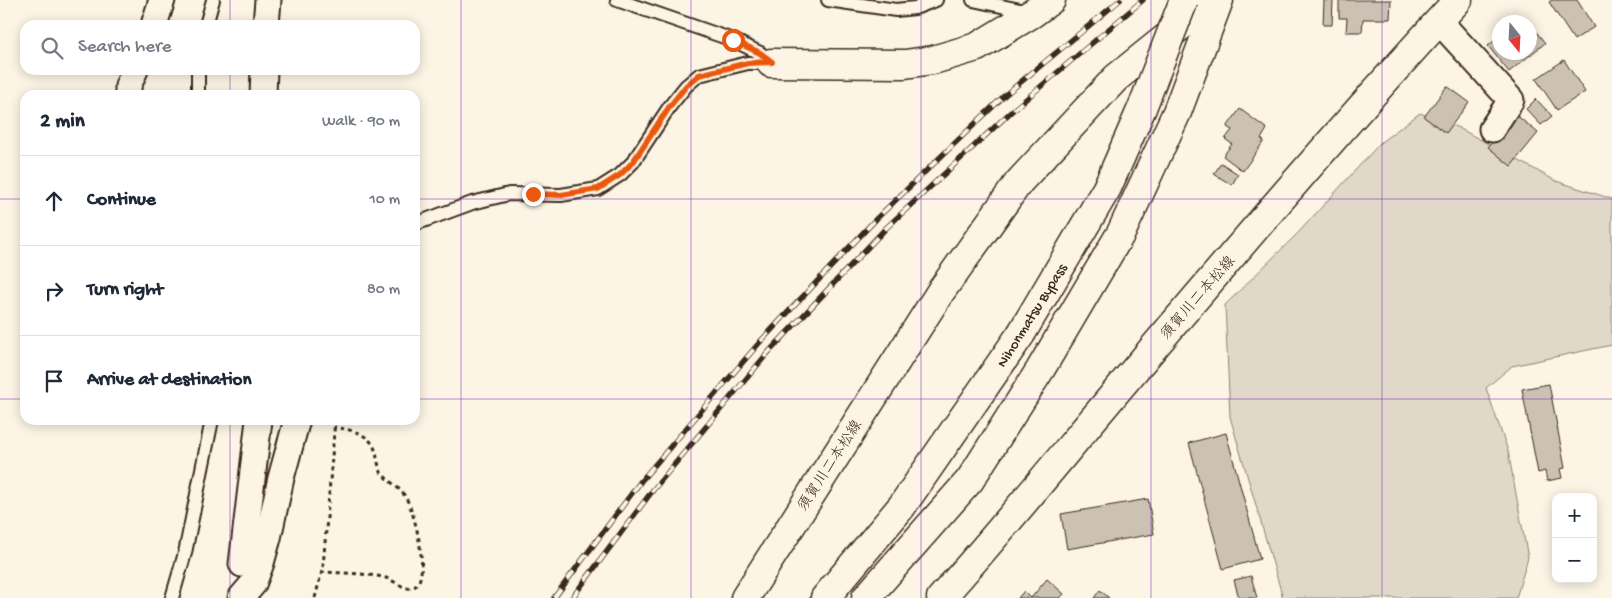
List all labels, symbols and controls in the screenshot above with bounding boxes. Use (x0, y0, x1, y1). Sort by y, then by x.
north arrow (1492, 15, 1537, 60)
search box (20, 20, 420, 75)
route start (722, 29, 745, 52)
icon: search (38, 34, 66, 62)
text: Search here (78, 36, 172, 59)
text: 2 min (40, 110, 85, 135)
text: Walk · 90 m (322, 113, 400, 132)
route end (522, 183, 545, 206)
icon: ahead (40, 187, 68, 215)
text: Continue (87, 189, 156, 212)
text: 10 m (369, 191, 400, 210)
street label: 須賀川二本松線 (1157, 252, 1240, 344)
street label: Nihonmatsu Bypass (994, 260, 1072, 371)
icon: right (40, 277, 68, 305)
text: Turn right (87, 279, 163, 302)
text: 80 m (367, 281, 400, 300)
icon: arrive (40, 367, 68, 395)
text: Arrive at destination (87, 369, 251, 392)
street label: 須賀川二本松線 (794, 417, 867, 515)
map controls (1552, 493, 1597, 583)
button: + (1552, 493, 1597, 538)
button: − (1552, 538, 1597, 583)

